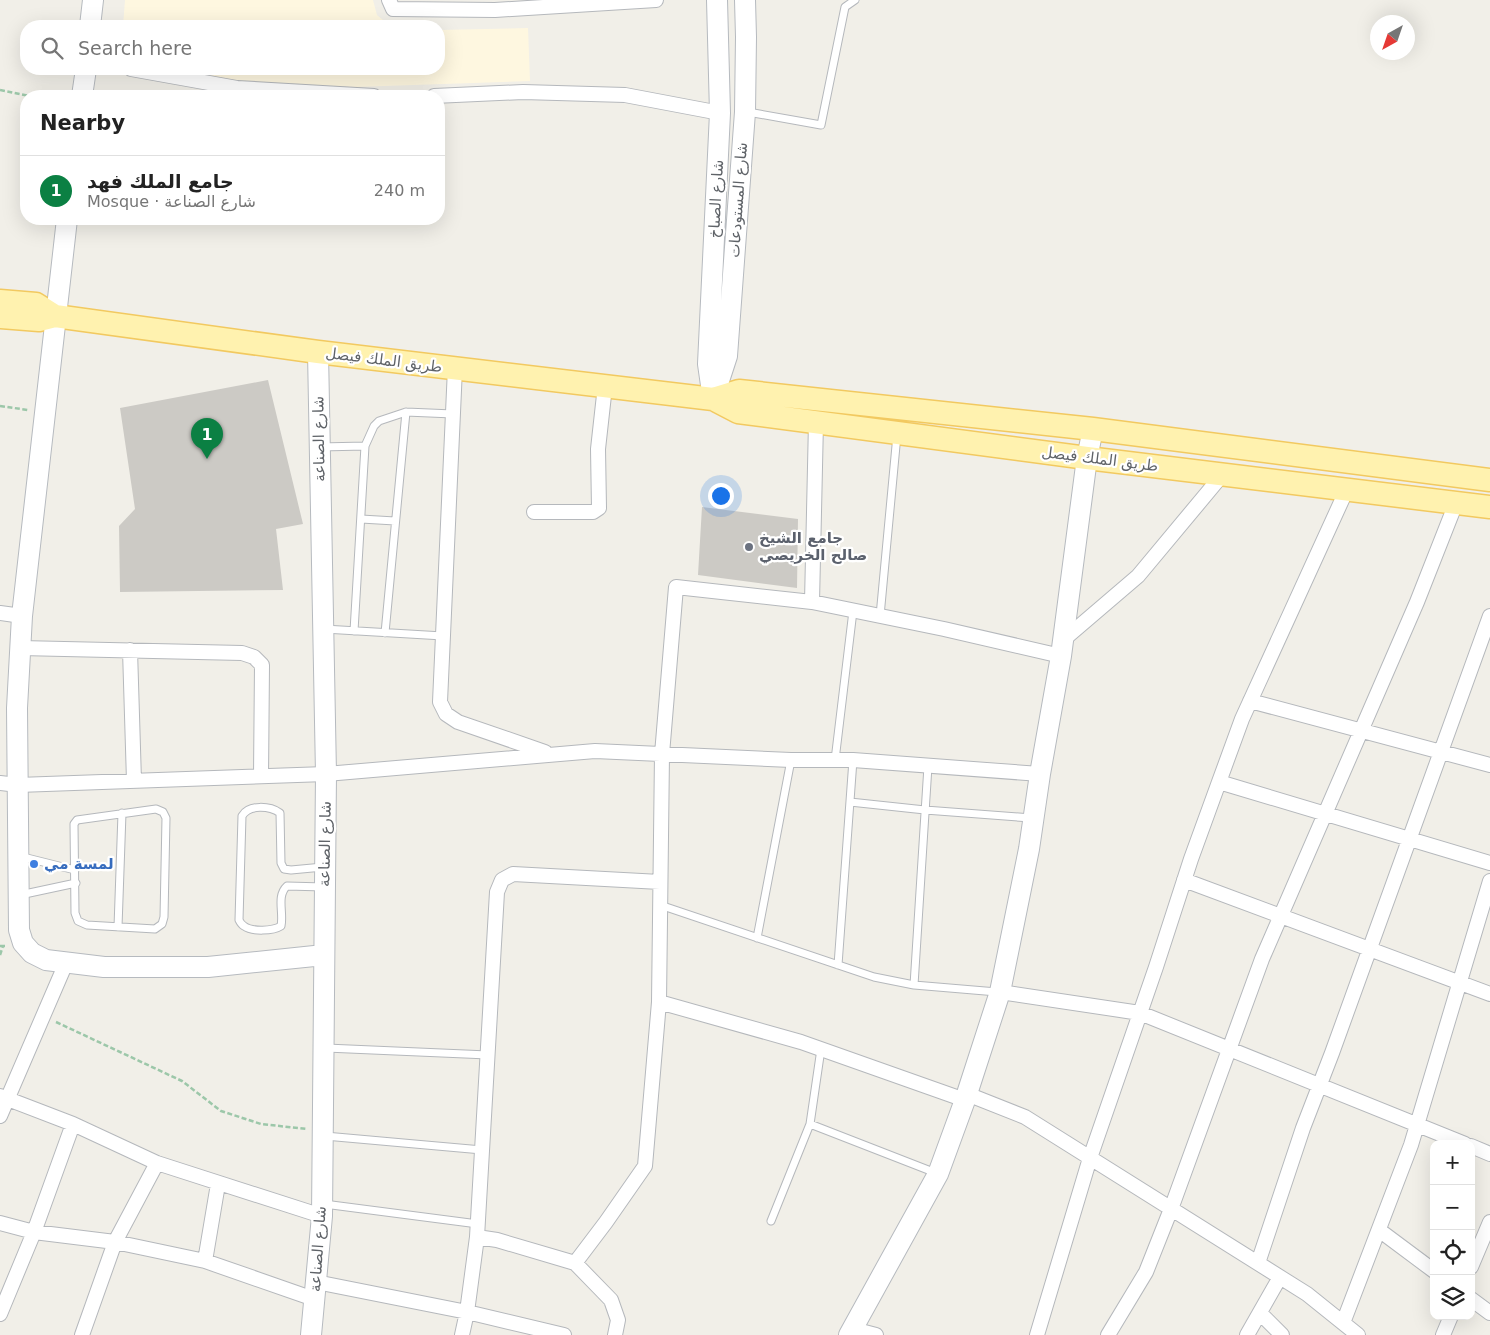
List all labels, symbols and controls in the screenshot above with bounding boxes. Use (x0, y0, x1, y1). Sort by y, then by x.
north arrow (1370, 15, 1415, 60)
search box (20, 20, 445, 75)
icon: search (38, 34, 66, 62)
text: Search here (78, 37, 192, 59)
text: Nearby (40, 111, 125, 135)
street label: شارع المستودعات (725, 142, 751, 258)
street label: شارع الصباخ (705, 159, 727, 239)
text: جامع الملك فهد (87, 170, 234, 192)
text: 1 (50, 181, 62, 200)
text: 240 m (374, 181, 425, 200)
text: Mosque · شارع الصناعة (87, 192, 256, 211)
street label: طريق الملك فيصل (325, 344, 443, 376)
street label: شارع الصناعة (309, 396, 329, 482)
pin: 1 (191, 418, 223, 459)
street label: طريق الملك فيصل (1041, 443, 1159, 475)
your location (708, 483, 734, 509)
place label: جامع الشيخ صالح الخريصي (759, 529, 867, 564)
marker: جامع الشيخ صالح الخريصي (743, 541, 755, 553)
street label: شارع الصناعة (315, 801, 335, 887)
place label: لمسة مي (44, 855, 114, 873)
marker: لمسة مي (28, 858, 40, 870)
map controls (1430, 1140, 1475, 1320)
button: + (1430, 1140, 1475, 1185)
button: − (1430, 1185, 1475, 1230)
street label: شارع الصناعة (306, 1206, 330, 1292)
button: locate (1430, 1230, 1475, 1275)
button: layers (1430, 1275, 1475, 1320)

